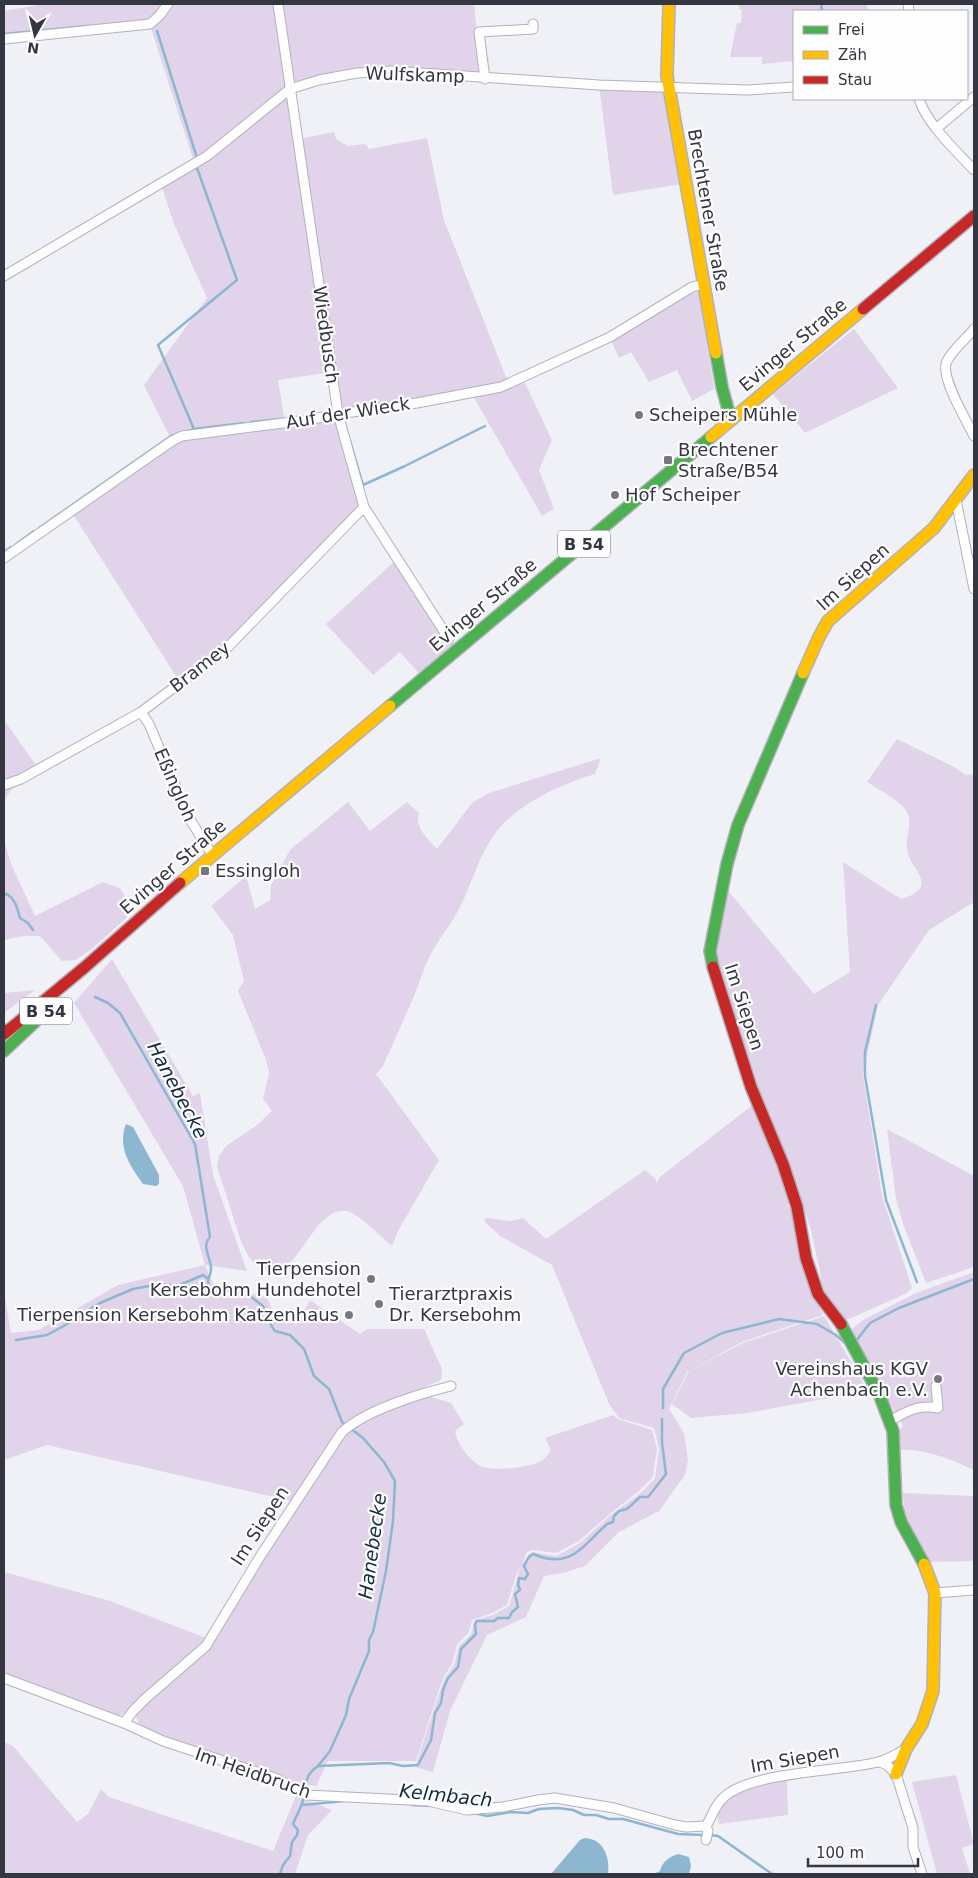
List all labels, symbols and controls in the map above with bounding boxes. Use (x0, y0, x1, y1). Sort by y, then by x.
north arrow (10, 10, 60, 60)
legend (793, 10, 968, 100)
text: Frei (838, 21, 865, 39)
text: N (26, 39, 40, 57)
text: Zäh (838, 46, 867, 64)
street label: Wulfskamp (365, 62, 465, 87)
text: Stau (838, 71, 872, 89)
street label: Brechtener Straße (684, 127, 733, 293)
street label: Wiedbusch (309, 285, 344, 385)
street label: Evinger Straße (735, 294, 851, 396)
street label: Auf der Wieck (284, 392, 412, 433)
place label: Scheipers Mühle (649, 404, 797, 425)
marker: Scheipers Mühle (633, 409, 645, 421)
place label: Brechtener Straße/B54 (678, 439, 779, 481)
marker: Brechtener Straße/B54 (662, 454, 674, 466)
place label: Hof Scheiper (625, 484, 741, 505)
marker: Hof Scheiper (609, 489, 621, 501)
road number: B 54 (558, 530, 610, 558)
street label: Im Siepen (812, 539, 893, 615)
street label: Evinger Straße (425, 554, 541, 656)
street label: Bramey (166, 637, 234, 696)
street label: Eßingloh (150, 745, 201, 825)
street label: Evinger Straße (115, 815, 230, 918)
place label: Essingloh (215, 860, 300, 881)
marker: Essingloh (199, 865, 211, 877)
street label: Im Siepen (721, 961, 768, 1053)
road number: B 54 (20, 998, 72, 1024)
water label: Hanebecke (143, 1038, 213, 1142)
place label: Tierpension Kersebohm Hundehotel (150, 1258, 361, 1300)
marker: Tierpension Kersebohm Hundehotel (365, 1273, 377, 1285)
place label: Tierarztpraxis Dr. Kersebohm (388, 1283, 521, 1325)
marker: Tierarztpraxis Dr. Kersebohm (373, 1298, 385, 1310)
place label: Tierpension Kersebohm Katzenhaus (16, 1304, 339, 1325)
marker: Tierpension Kersebohm Katzenhaus (343, 1309, 355, 1321)
place label: Vereinshaus KGV Achenbach e.V. (775, 1358, 929, 1400)
marker: Vereinshaus KGV Achenbach e.V. (932, 1373, 944, 1385)
street label: Im Siepen (226, 1482, 293, 1569)
water label: Hanebecke (354, 1492, 390, 1600)
street label: Im Siepen (749, 1740, 841, 1777)
street label: Im Heidbruch (192, 1743, 314, 1802)
water label: Kelmbach (398, 1779, 494, 1811)
scale bar (808, 1836, 918, 1868)
text: 100 m (816, 1844, 864, 1862)

